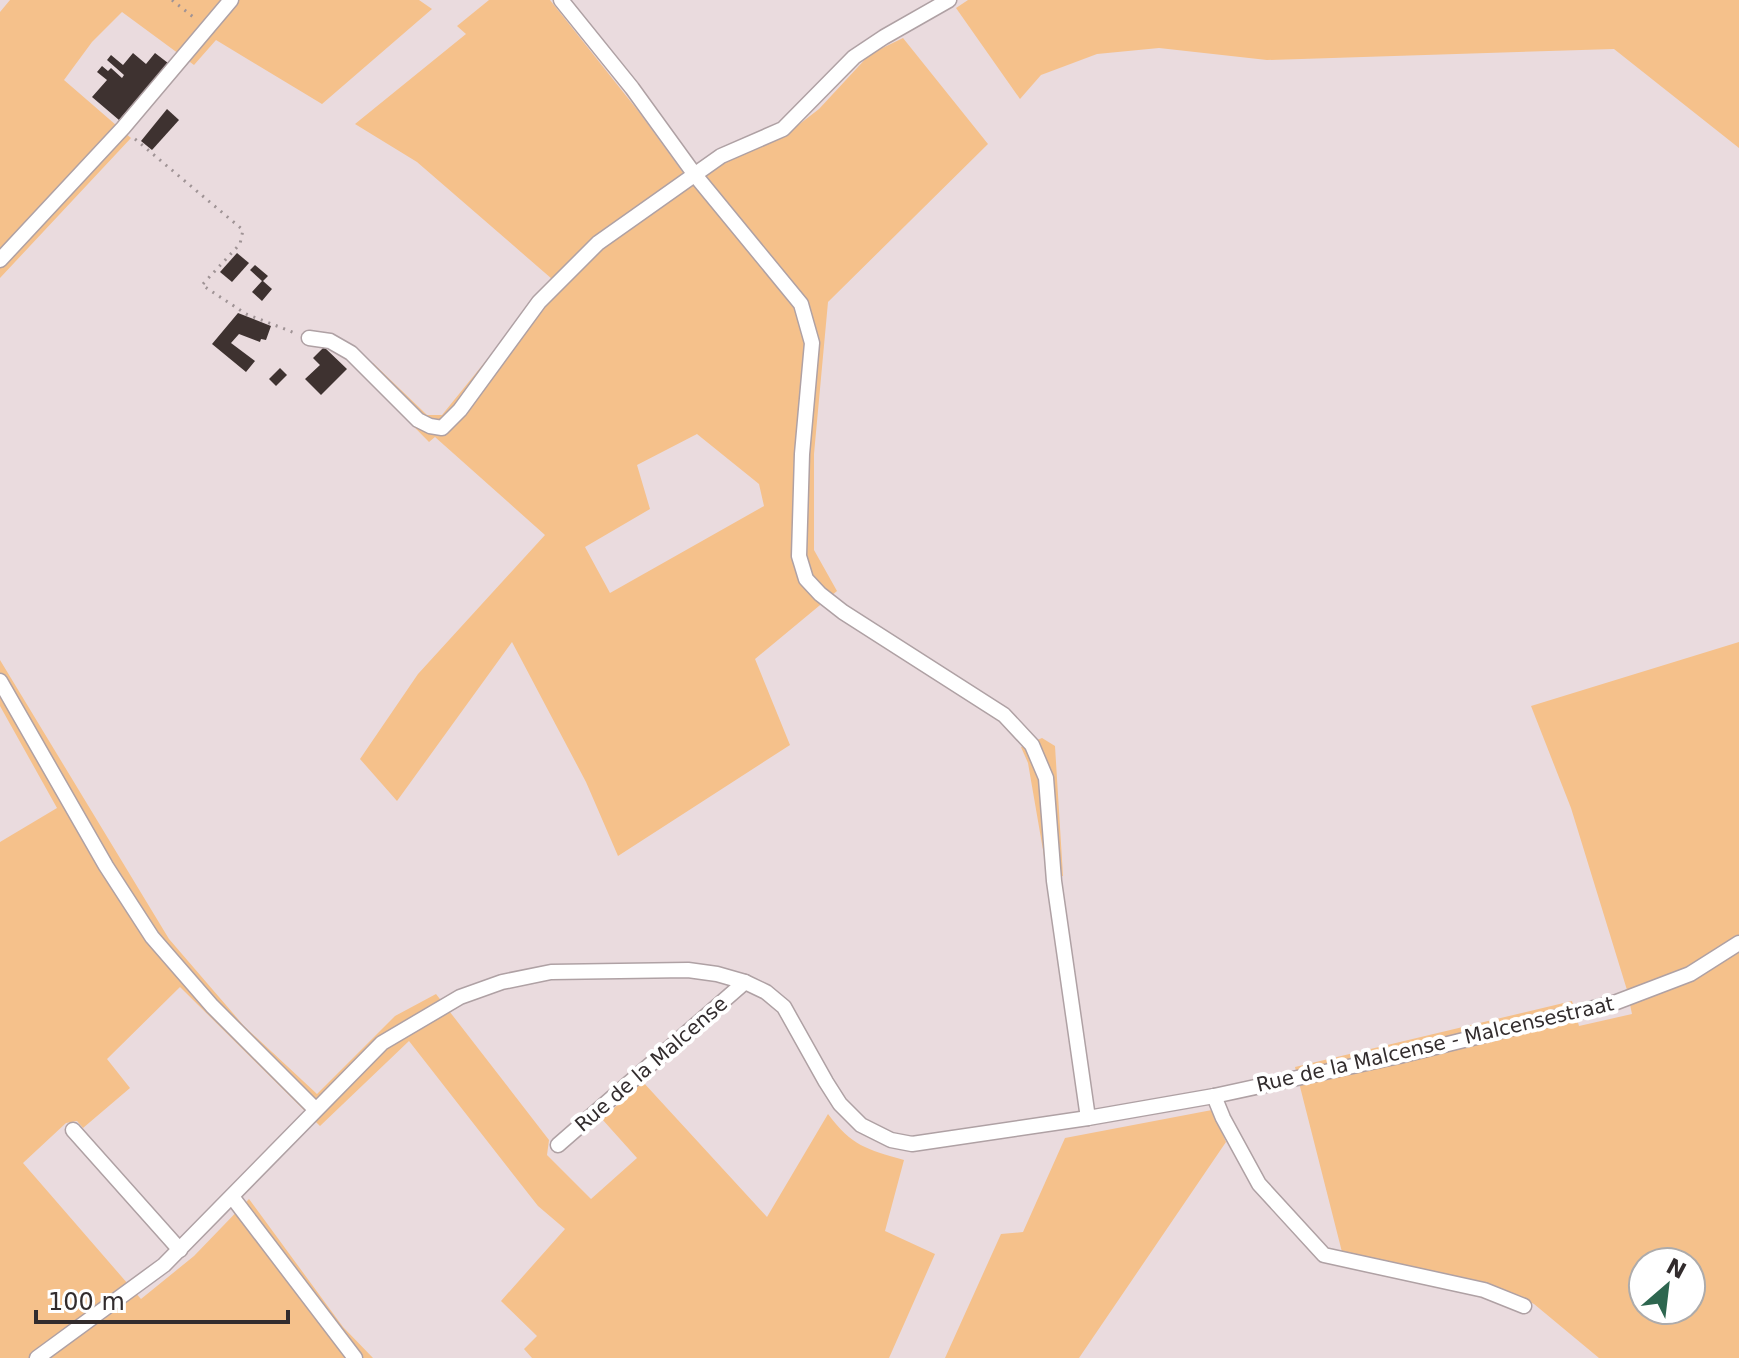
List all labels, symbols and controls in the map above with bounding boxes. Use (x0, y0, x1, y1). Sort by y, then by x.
street label: Rue de la Malcense (570, 991, 732, 1137)
street label: Rue de la Malcense - Malcensestraat (1254, 991, 1616, 1097)
north arrow (1627, 1246, 1707, 1326)
text: N (1662, 1253, 1690, 1284)
scale bar (36, 1274, 288, 1324)
text: 100 m (48, 1288, 125, 1316)

